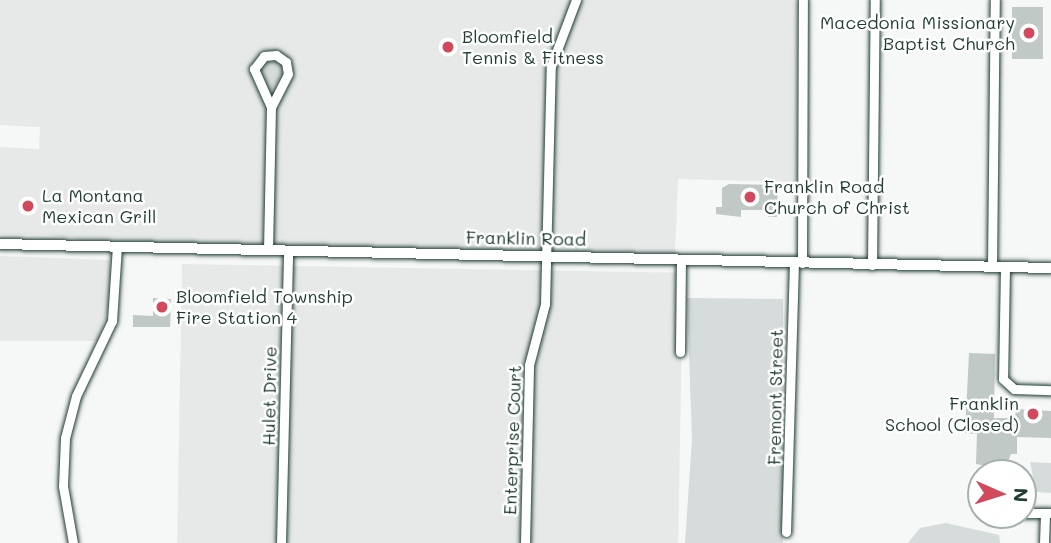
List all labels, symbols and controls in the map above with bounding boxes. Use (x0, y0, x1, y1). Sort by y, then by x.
place label: Macedonia Missionary Baptist Church (820, 12, 1015, 54)
marker: Macedonia Missionary Baptist Church (1021, 25, 1037, 41)
place label: Bloomfield Tennis & Fitness (462, 26, 604, 68)
marker: Bloomfield Tennis & Fitness (440, 39, 456, 55)
place label: Franklin Road Church of Christ (764, 176, 910, 218)
place label: La Montana Mexican Grill (42, 185, 157, 228)
marker: Franklin Road Church of Christ (742, 189, 758, 205)
marker: La Montana Mexican Grill (20, 198, 36, 214)
street label: Franklin Road (466, 226, 586, 250)
place label: Bloomfield Township Fire Station 4 (176, 286, 353, 328)
marker: Bloomfield Township Fire Station 4 (154, 299, 170, 315)
street label: Fremont Street (763, 329, 787, 465)
street label: Hulet Drive (257, 346, 281, 446)
street label: Enterprise Court (499, 365, 525, 515)
place label: Franklin School (Closed) (885, 393, 1019, 436)
marker: Franklin School (Closed) (1025, 406, 1041, 422)
north arrow (967, 459, 1037, 529)
text: N (1009, 487, 1034, 503)

